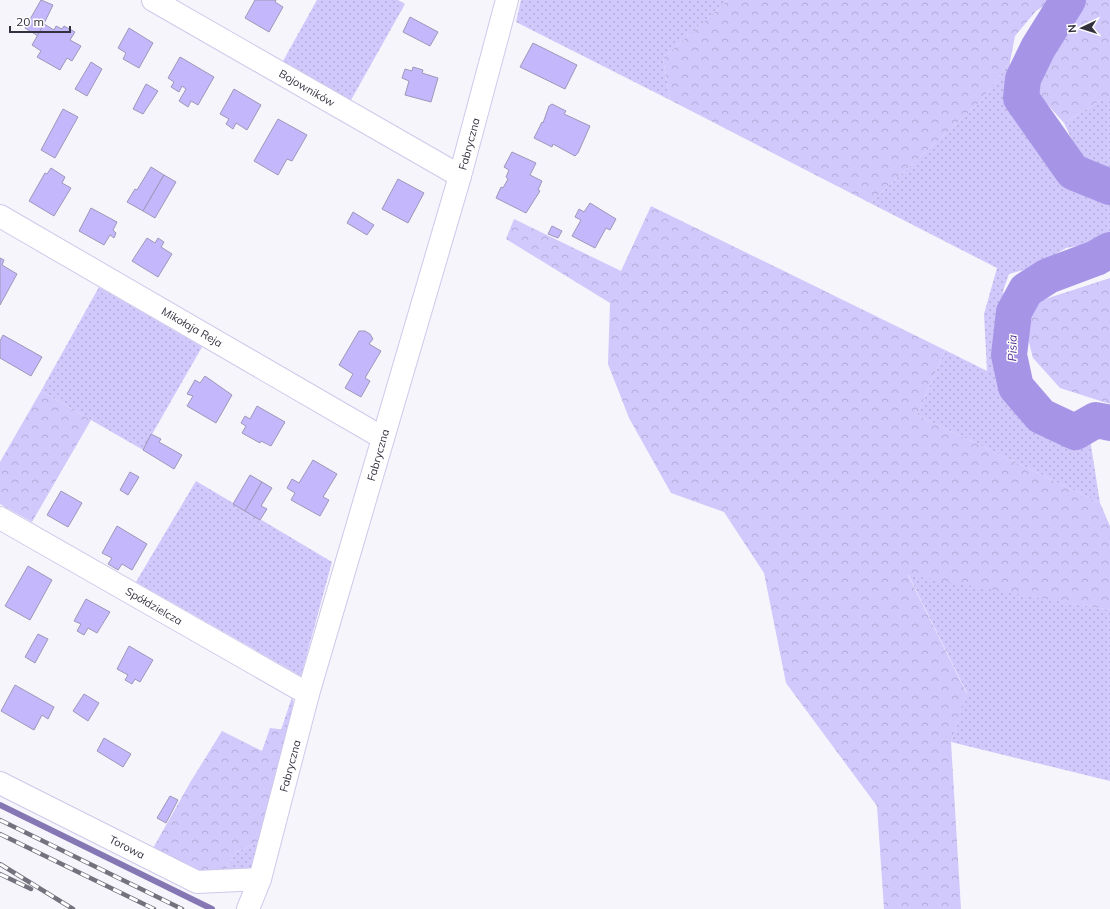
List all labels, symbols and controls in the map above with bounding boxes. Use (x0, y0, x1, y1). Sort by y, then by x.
scale bar (10, 8, 70, 34)
north arrow (1062, 8, 1102, 48)
text: 20 m (16, 14, 44, 29)
text: N (1065, 24, 1079, 33)
street label: Bojowników (276, 66, 338, 110)
street label: Fabryczna (455, 116, 483, 172)
street label: Mikołaja Reja (159, 304, 225, 350)
water label: Pisia (1004, 335, 1020, 361)
street label: Fabryczna (364, 427, 392, 483)
street label: Spółdzielcza (123, 584, 185, 628)
street label: Fabryczna (276, 738, 304, 794)
street label: Torowa (107, 832, 147, 862)

